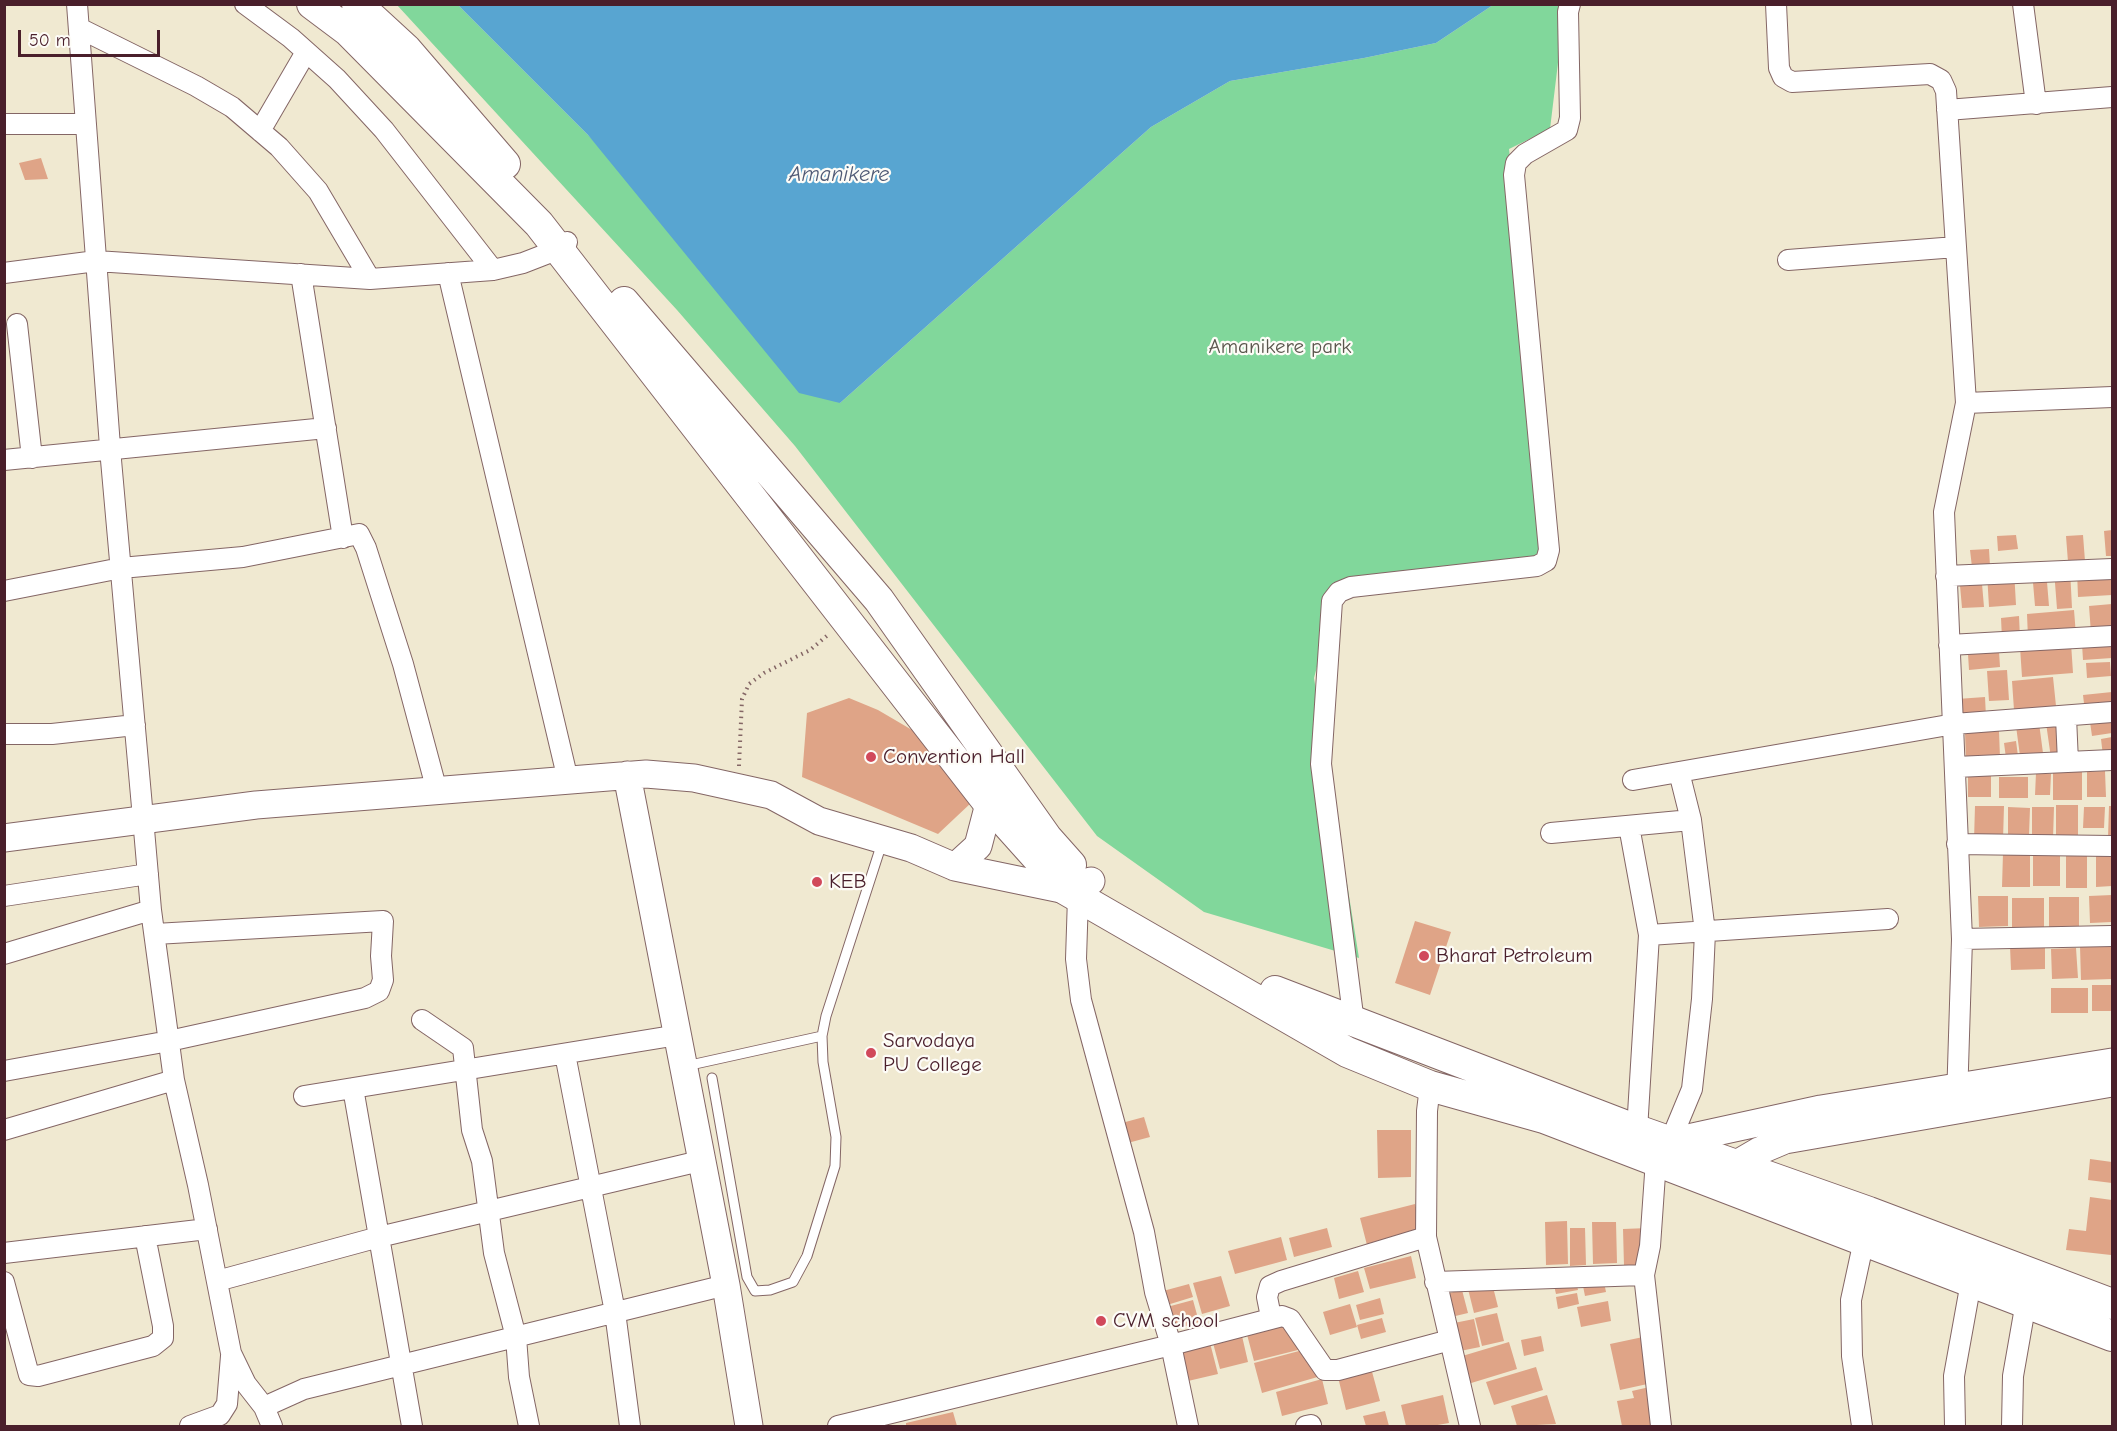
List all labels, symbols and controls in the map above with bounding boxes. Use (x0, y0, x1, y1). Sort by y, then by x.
scale bar (21, 18, 164, 56)
text: 50 m (29, 30, 71, 51)
water label: Amanikere (789, 162, 889, 188)
park label: Amanikere park (1209, 334, 1351, 360)
place label: Convention Hall (883, 744, 1025, 770)
marker: Convention Hall (864, 750, 878, 764)
place label: KEB (829, 869, 866, 895)
marker: KEB (810, 875, 824, 889)
place label: Bharat Petroleum (1436, 943, 1593, 969)
marker: Bharat Petroleum (1417, 949, 1431, 963)
place label: Sarvodaya PU College (883, 1028, 982, 1078)
marker: Sarvodaya PU College (864, 1046, 878, 1060)
place label: CVM school (1113, 1308, 1219, 1334)
marker: CVM school (1094, 1314, 1108, 1328)

